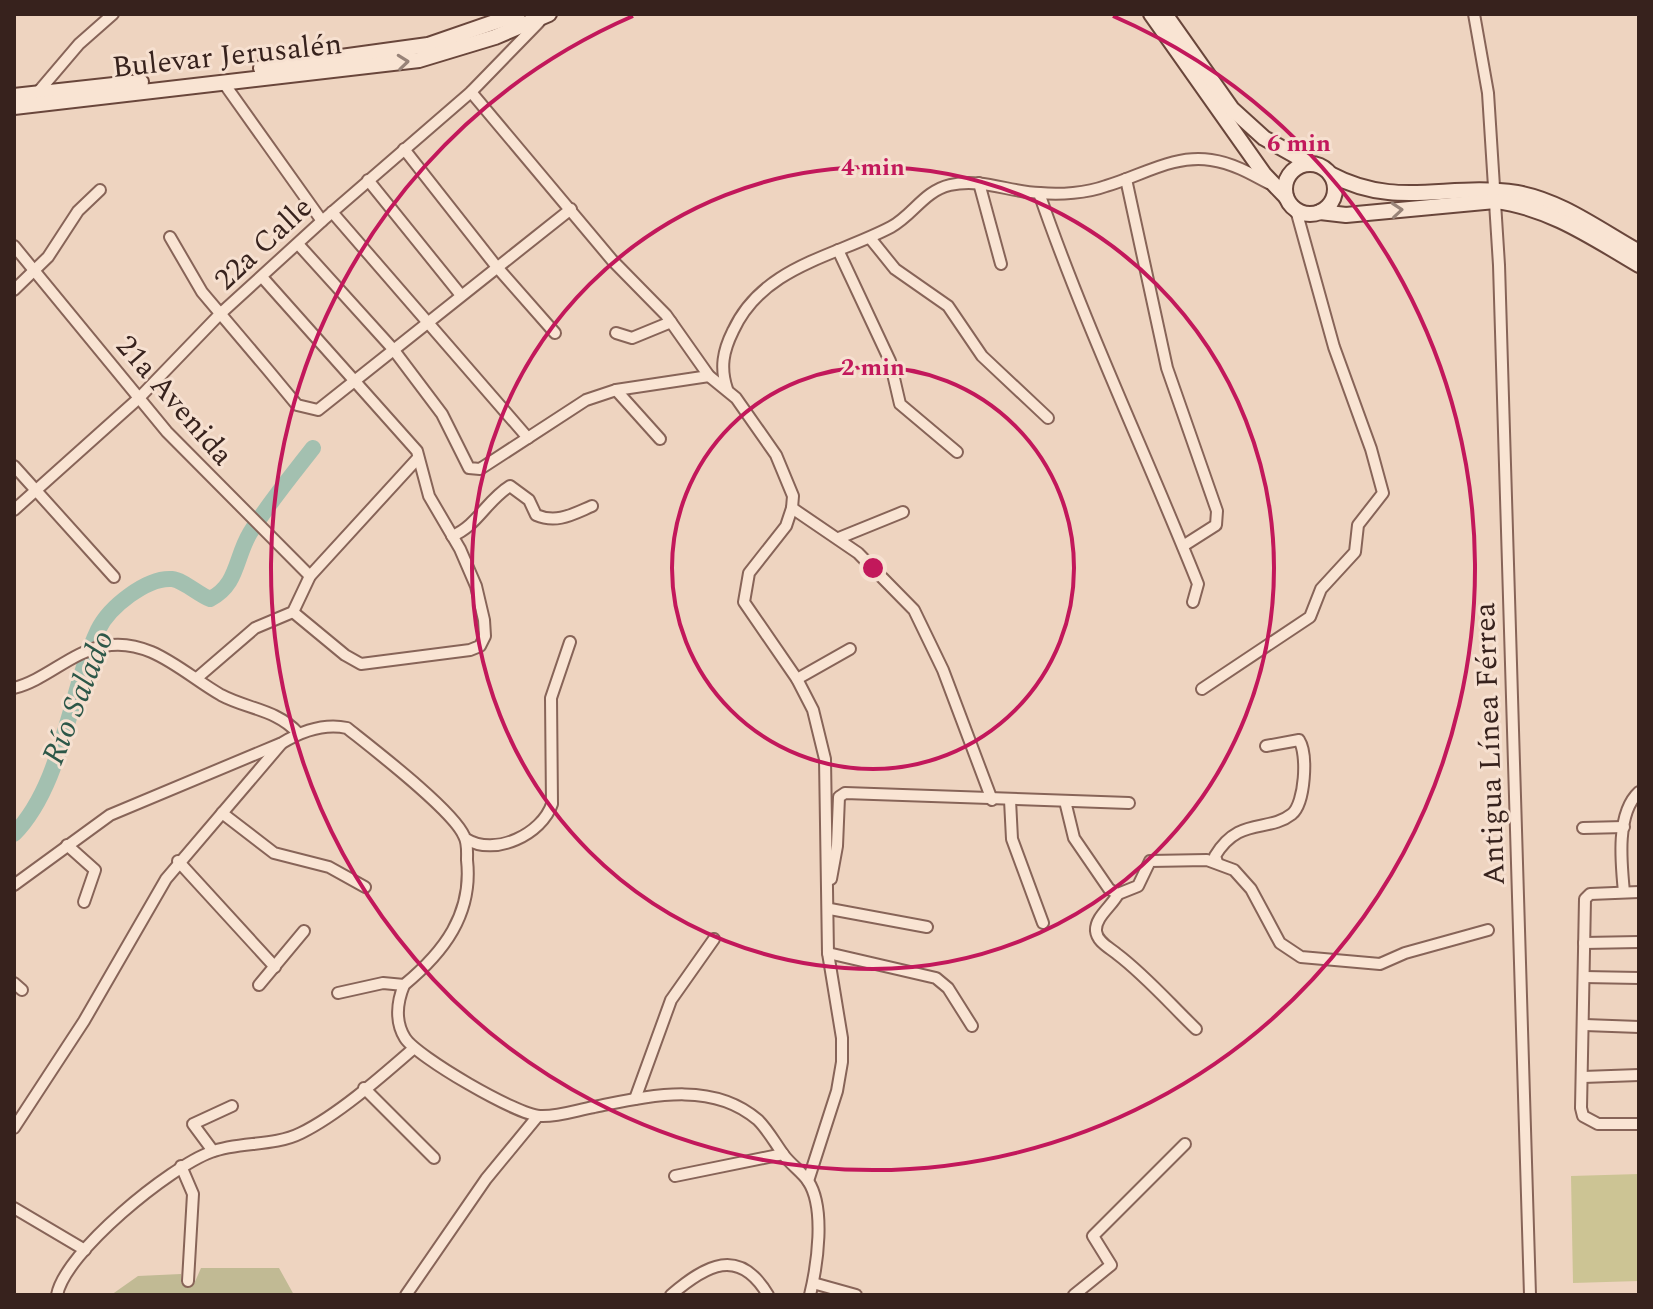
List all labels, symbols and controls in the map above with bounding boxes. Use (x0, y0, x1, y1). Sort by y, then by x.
street label: Bulevar Jerusalén (110, 21, 344, 91)
one-way arrow (397, 53, 410, 70)
text: 6 min (1267, 126, 1331, 162)
text: 4 min (841, 150, 905, 186)
street label: 22a Calle (204, 186, 323, 302)
one-way arrow (1391, 201, 1404, 218)
street label: 21a Avenida (104, 325, 244, 477)
text: 2 min (841, 350, 905, 386)
centre of rings (859, 554, 887, 582)
street label: Antigua Línea Férrea (1462, 601, 1518, 886)
water label: Río Salado (29, 623, 128, 772)

